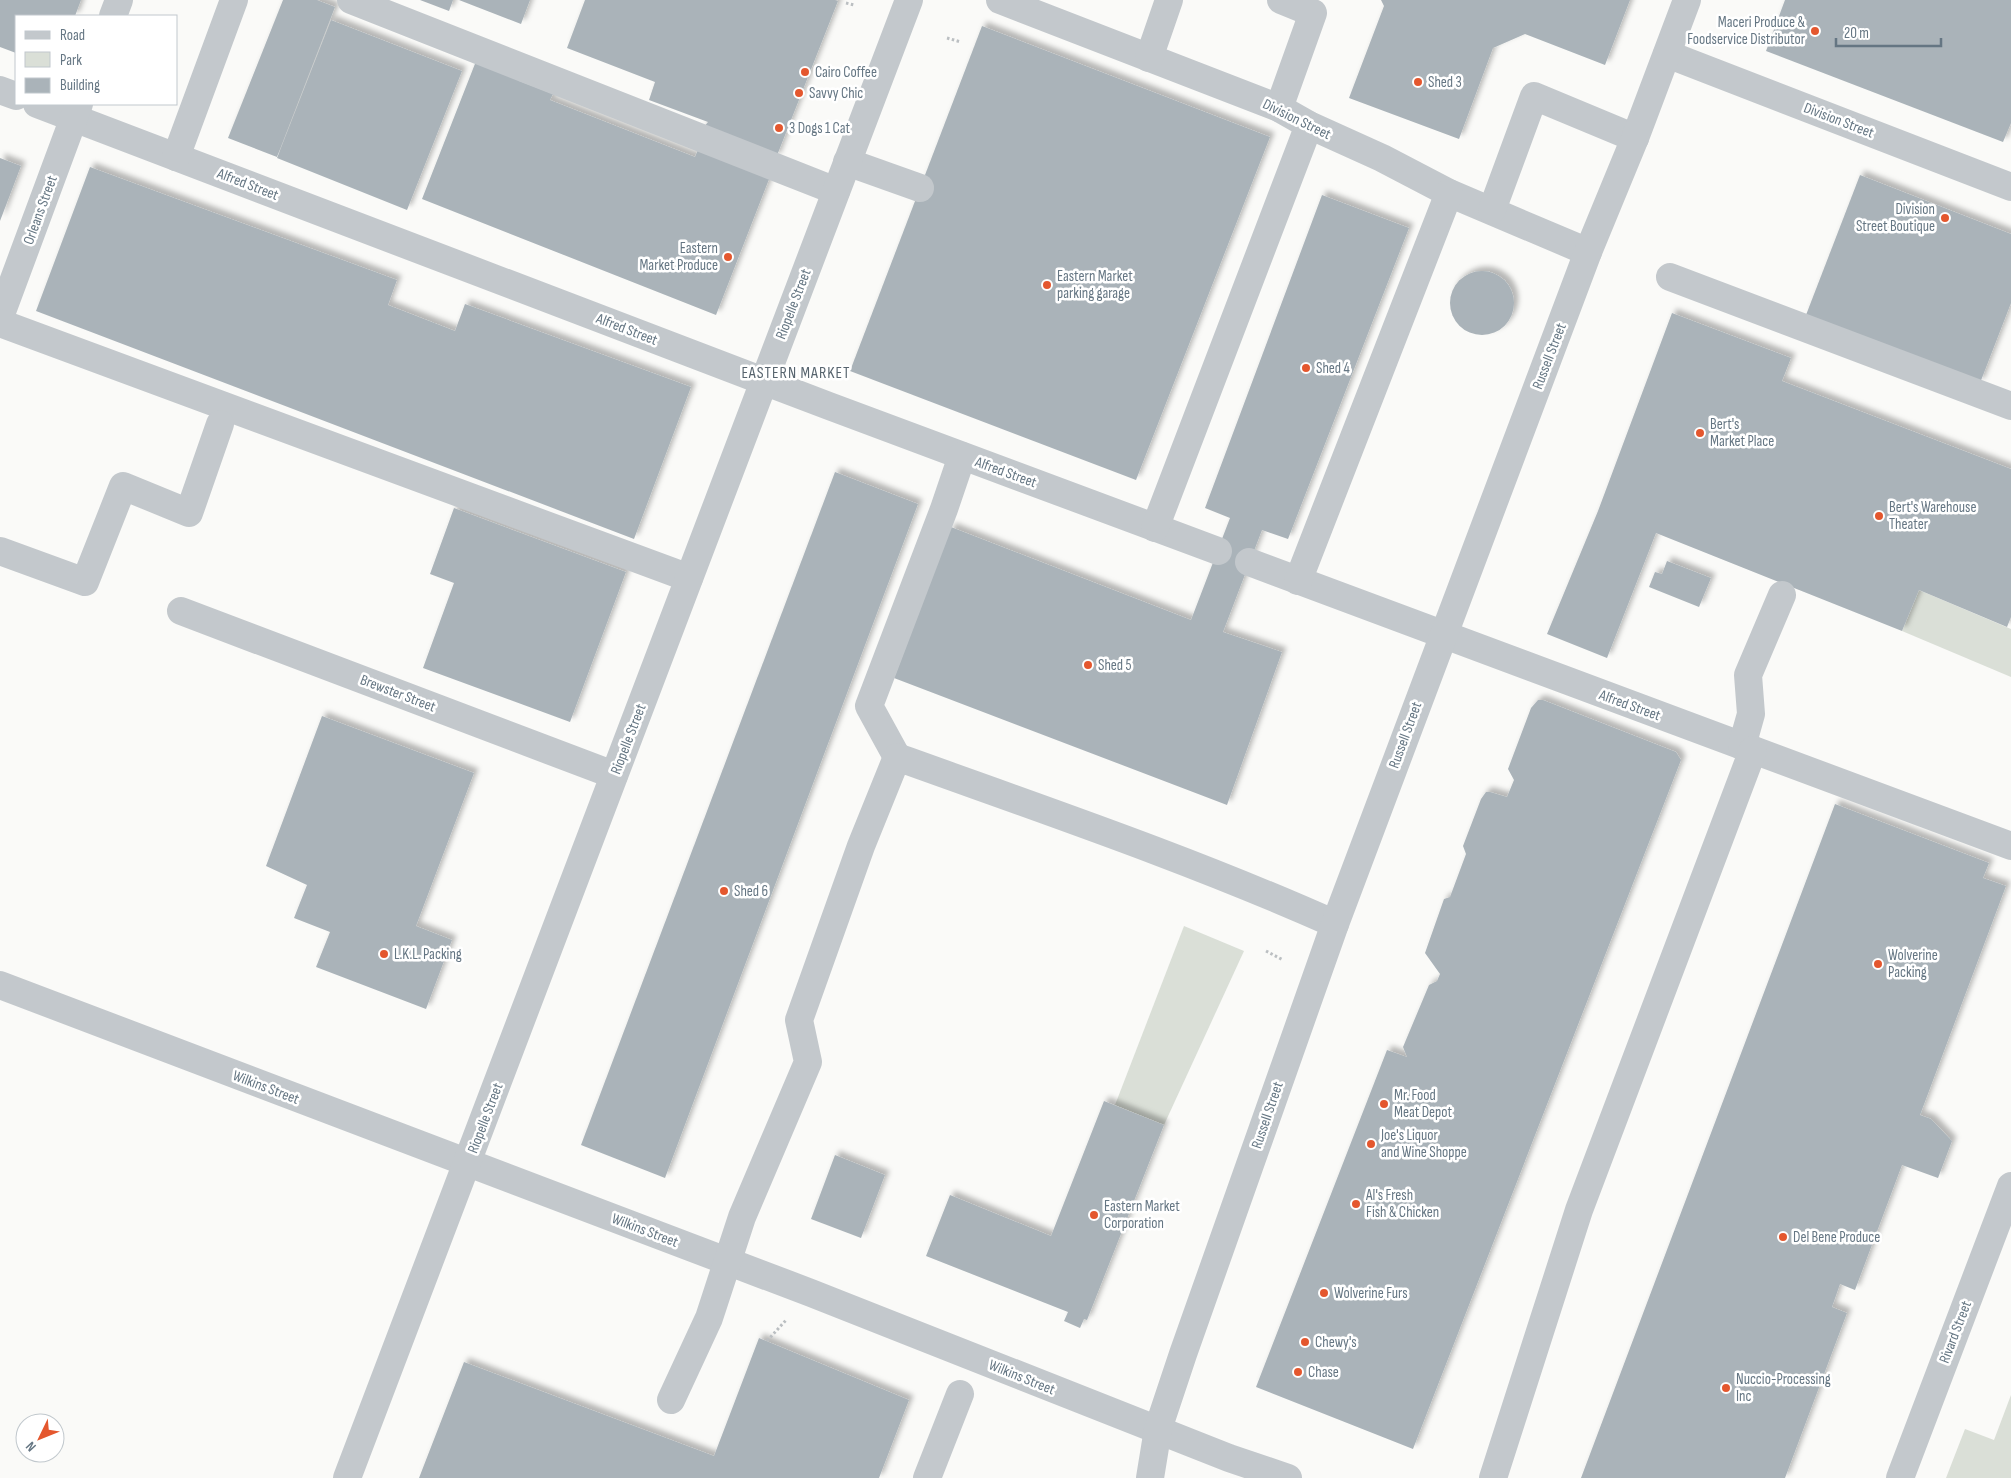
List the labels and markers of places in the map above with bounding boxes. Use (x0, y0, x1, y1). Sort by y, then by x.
place label: Maceri Produce & Foodservice Distributor (1687, 13, 1806, 49)
marker: Maceri Produce & Foodservice Distributor (1809, 25, 1821, 37)
place label: Cairo Coffee (815, 63, 877, 82)
marker: Cairo Coffee (799, 66, 811, 78)
place label: Shed 3 (1428, 73, 1462, 92)
marker: Shed 3 (1412, 76, 1424, 88)
place label: Savvy Chic (809, 84, 863, 103)
marker: Savvy Chic (793, 87, 805, 99)
place label: 3 Dogs 1 Cat (789, 119, 850, 138)
marker: 3 Dogs 1 Cat (773, 122, 785, 134)
place label: Division Street Boutique (1856, 200, 1935, 236)
marker: Division Street Boutique (1939, 212, 1951, 224)
place label: Eastern Market Produce (639, 239, 718, 275)
marker: Eastern Market Produce (722, 251, 734, 263)
place label: Eastern Market parking garage (1057, 267, 1133, 303)
marker: Eastern Market parking garage (1041, 279, 1053, 291)
place label: Shed 4 (1316, 359, 1350, 378)
marker: Shed 4 (1300, 362, 1312, 374)
place label: Bert's Market Place (1710, 415, 1774, 451)
marker: Bert's Market Place (1694, 427, 1706, 439)
place label: Bert's Warehouse Theater (1889, 498, 1976, 534)
marker: Bert's Warehouse Theater (1873, 510, 1885, 522)
place label: Shed 5 (1098, 656, 1132, 675)
marker: Shed 5 (1082, 659, 1094, 671)
place label: Shed 6 (734, 882, 768, 901)
marker: Shed 6 (718, 885, 730, 897)
place label: L.K.L. Packing (394, 945, 462, 964)
place label: Wolverine Packing (1888, 946, 1938, 982)
marker: L.K.L. Packing (378, 948, 390, 960)
marker: Wolverine Packing (1872, 958, 1884, 970)
place label: Mr. Food Meat Depot (1394, 1086, 1453, 1122)
marker: Mr. Food Meat Depot (1378, 1098, 1390, 1110)
place label: Joe's Liquor and Wine Shoppe (1380, 1126, 1467, 1162)
marker: Joe's Liquor and Wine Shoppe (1365, 1138, 1377, 1150)
place label: Al's Fresh Fish & Chicken (1365, 1186, 1439, 1222)
place label: Eastern Market Corporation (1104, 1197, 1180, 1233)
marker: Al's Fresh Fish & Chicken (1350, 1198, 1362, 1210)
marker: Eastern Market Corporation (1088, 1209, 1100, 1221)
place label: Del Bene Produce (1793, 1228, 1880, 1247)
marker: Del Bene Produce (1777, 1231, 1789, 1243)
place label: Wolverine Furs (1334, 1284, 1408, 1303)
marker: Wolverine Furs (1318, 1287, 1330, 1299)
place label: Chewy's (1315, 1333, 1357, 1352)
marker: Chewy's (1299, 1336, 1311, 1348)
place label: Chase (1308, 1363, 1339, 1382)
marker: Chase (1292, 1366, 1304, 1378)
place label: Nuccio-Processing Inc (1736, 1370, 1831, 1406)
marker: Nuccio-Processing Inc (1720, 1382, 1732, 1394)

